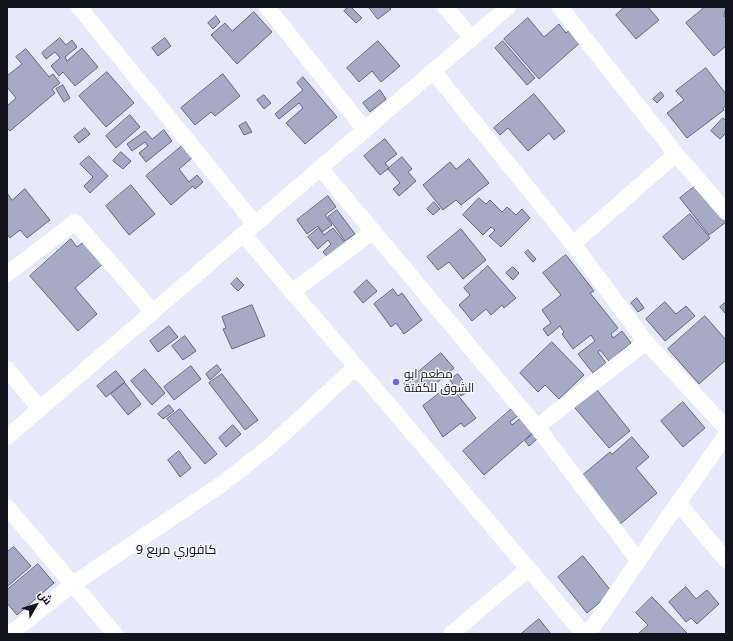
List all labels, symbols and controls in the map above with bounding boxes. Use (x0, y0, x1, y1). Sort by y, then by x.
place label: مطعم ابو الشوق للكفتة (404, 368, 474, 396)
marker: مطعم ابو الشوق للكفتة (391, 377, 401, 387)
district label: كافوري مربع 9 (136, 542, 216, 558)
north arrow (16, 585, 56, 625)
text: ش (35, 587, 56, 607)

